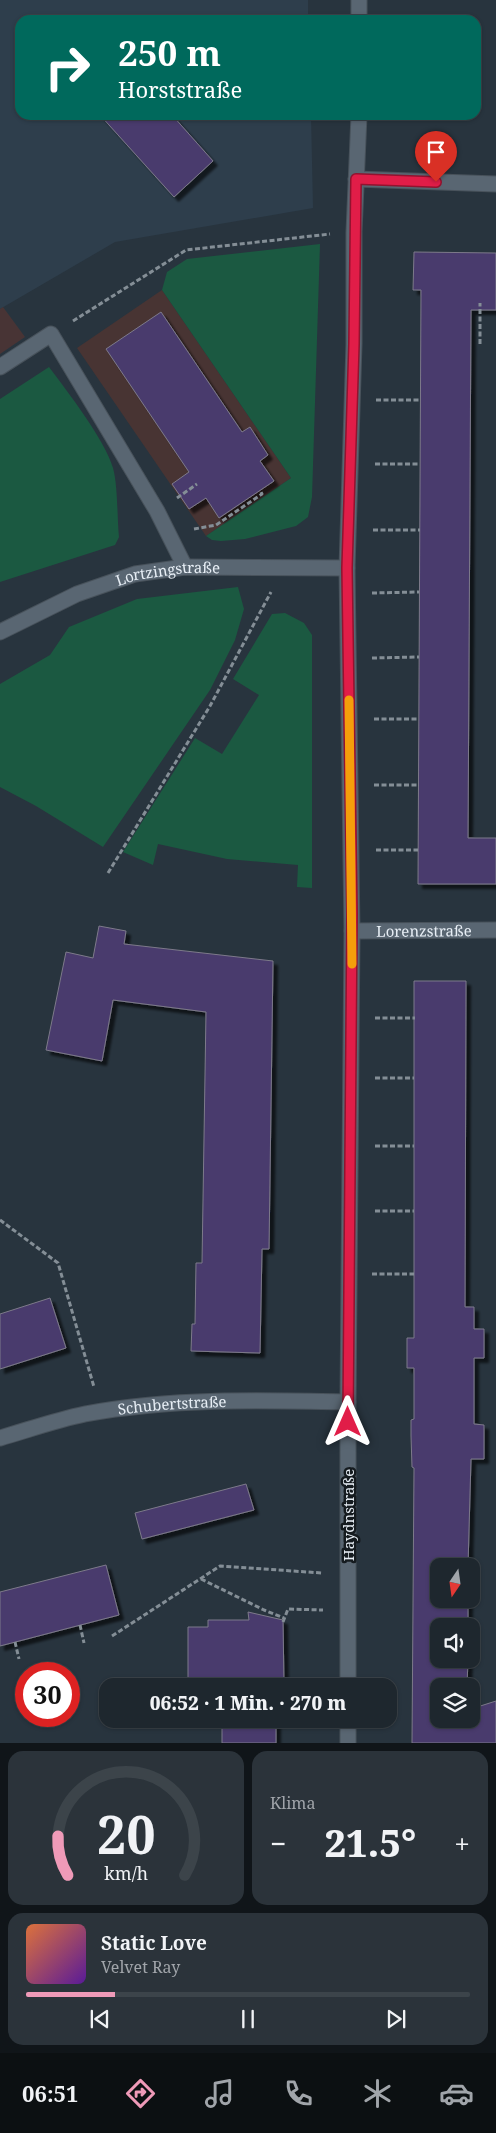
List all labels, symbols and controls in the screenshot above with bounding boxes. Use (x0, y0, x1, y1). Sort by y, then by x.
text: 250 m (118, 29, 221, 76)
icon: right (35, 35, 100, 100)
text: Horststraße (118, 74, 242, 104)
pin (415, 131, 457, 182)
icon: arrive (422, 138, 450, 166)
street label: Lortzingstraße (113, 557, 220, 590)
street label: Lorenzstraße (376, 920, 472, 941)
street label: Schubertstraße (116, 1391, 227, 1419)
position arrow (321, 1395, 373, 1447)
street label: Haydnstraße (338, 1469, 358, 1561)
north arrow (430, 1558, 480, 1608)
map controls (430, 1558, 480, 1728)
button: sound (430, 1618, 480, 1668)
speed limit sign: 30 (15, 1662, 80, 1727)
button: layers (430, 1678, 480, 1728)
text: 06:52 · 1 Min. · 270 m (150, 1690, 346, 1716)
text: Klima (270, 1792, 315, 1814)
text: 20 (97, 1798, 155, 1869)
text: 21.5° (324, 1816, 416, 1868)
text: − (270, 1824, 286, 1862)
text: + (454, 1824, 470, 1862)
text: km/h (104, 1861, 148, 1885)
text: Static Love (101, 1930, 207, 1956)
text: Velvet Ray (101, 1956, 180, 1978)
icon: previous (86, 2005, 114, 2033)
icon: pause (234, 2005, 262, 2033)
icon: next (382, 2005, 410, 2033)
icon: directions (123, 2076, 158, 2111)
icon: music (202, 2076, 237, 2111)
icon: phone (281, 2076, 316, 2111)
icon: climate (360, 2076, 395, 2111)
icon: car (439, 2076, 474, 2111)
text: 06:51 (22, 2078, 78, 2108)

